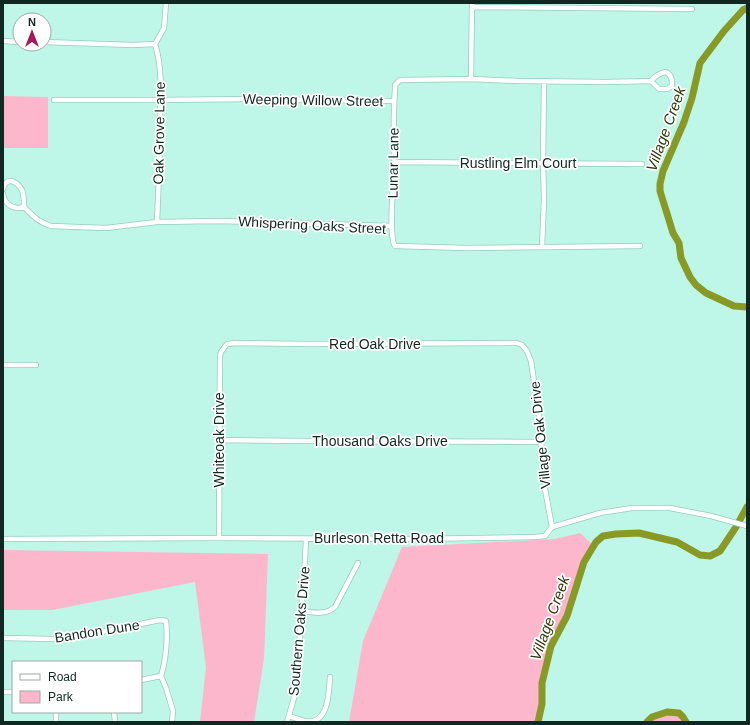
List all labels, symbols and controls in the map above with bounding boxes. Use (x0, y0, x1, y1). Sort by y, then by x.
north arrow (12, 12, 52, 52)
text: N (28, 16, 36, 28)
street label: Oak Grove Lane (150, 81, 168, 184)
water label: Village Creek (642, 83, 689, 174)
street label: Weeping Willow Street (243, 91, 384, 109)
street label: Lunar Lane (384, 127, 402, 199)
street label: Rustling Elm Court (460, 155, 576, 171)
street label: Whispering Oaks Street (238, 213, 386, 237)
street label: Red Oak Drive (329, 336, 421, 352)
street label: Village Oak Drive (526, 380, 554, 489)
street label: Whiteoak Drive (211, 392, 227, 487)
street label: Thousand Oaks Drive (312, 433, 448, 449)
street label: Burleson Retta Road (314, 530, 444, 546)
street label: Southern Oaks Drive (285, 565, 313, 696)
water label: Village Creek (526, 572, 573, 663)
street label: Bandon Dune (53, 616, 141, 646)
legend (12, 661, 142, 713)
text: Road (48, 670, 77, 684)
text: Park (48, 690, 74, 704)

